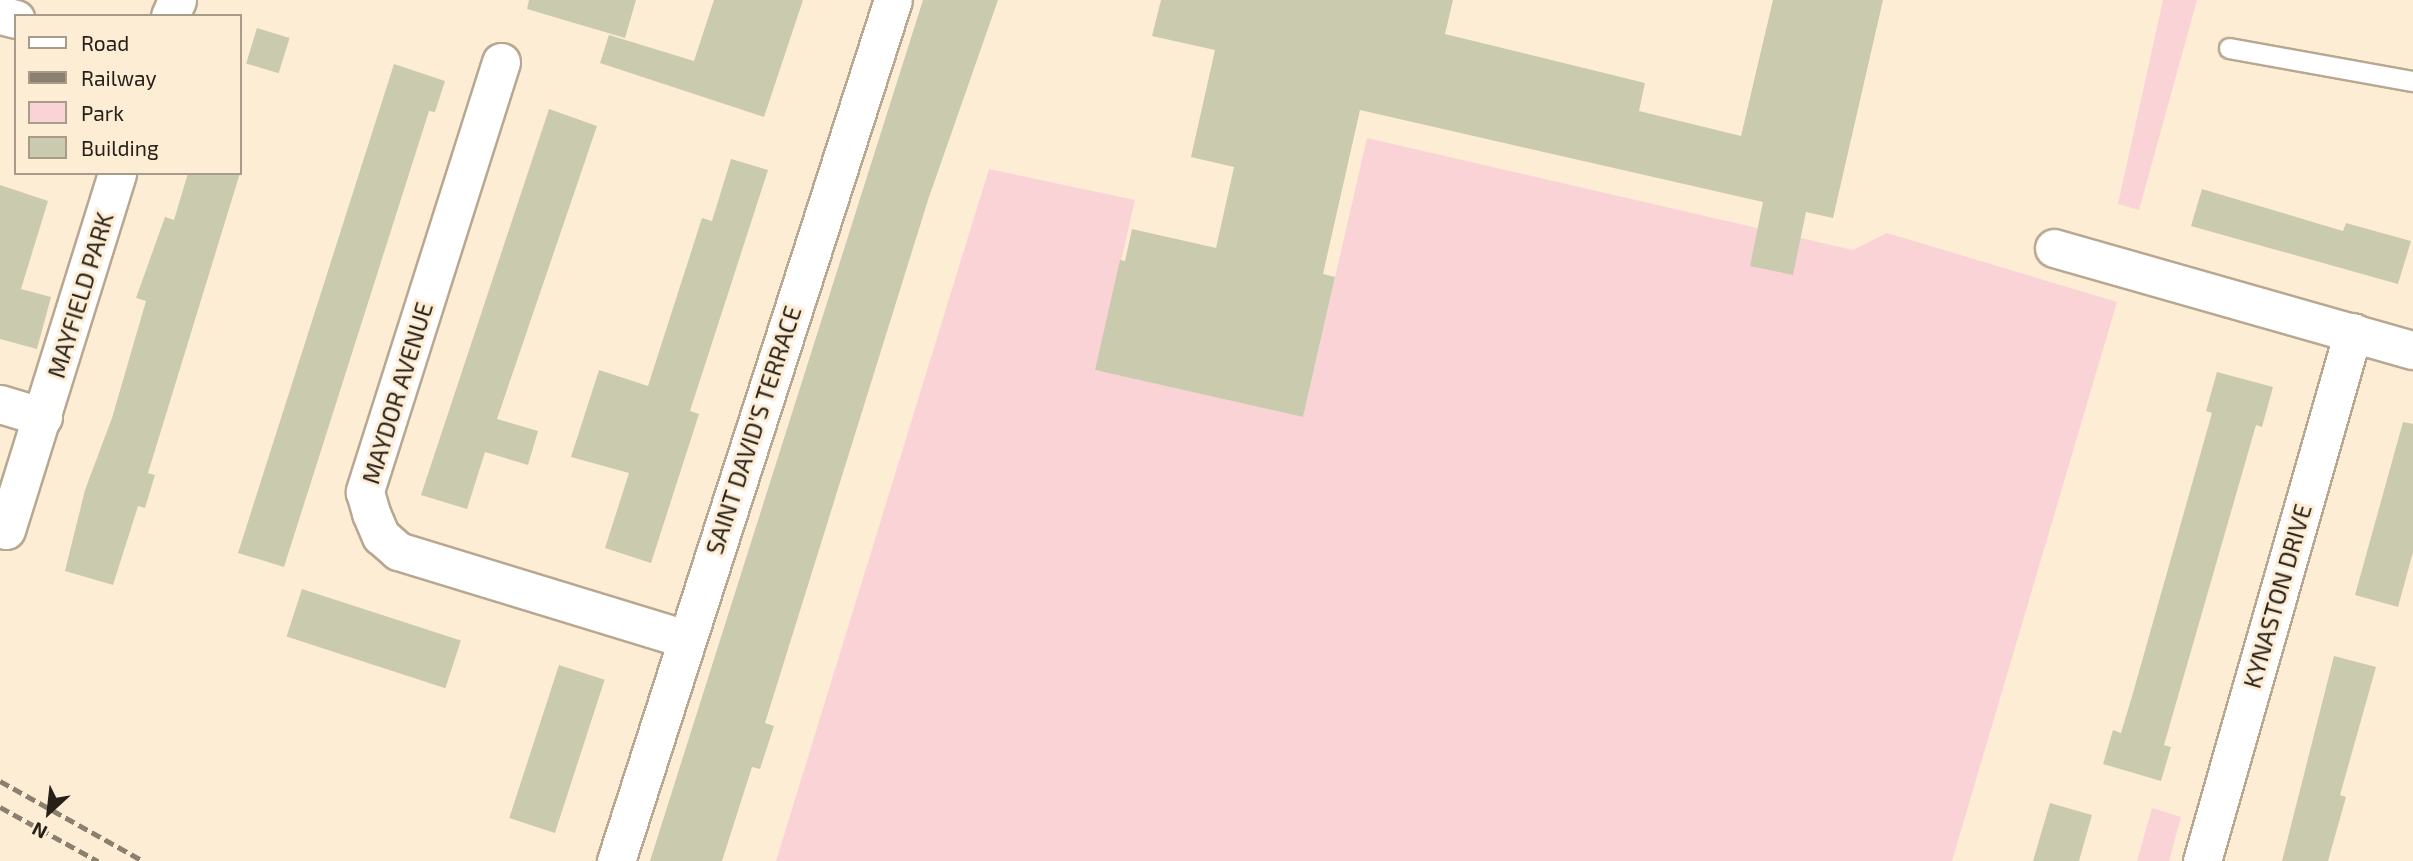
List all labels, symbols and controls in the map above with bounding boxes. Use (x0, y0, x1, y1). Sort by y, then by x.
legend (14, 14, 242, 175)
text: Road (81, 30, 129, 55)
text: Railway (81, 65, 157, 90)
text: Park (81, 100, 124, 125)
text: Building (81, 135, 159, 160)
street label: MAYFIELD PARK (41, 209, 119, 381)
street label: MAYDOR AVENUE (356, 298, 438, 488)
street label: SAINT DAVID'S TERRACE (699, 302, 807, 558)
street label: KYNASTON DRIVE (2237, 501, 2317, 691)
north arrow (14, 777, 84, 847)
text: N (28, 818, 51, 845)

